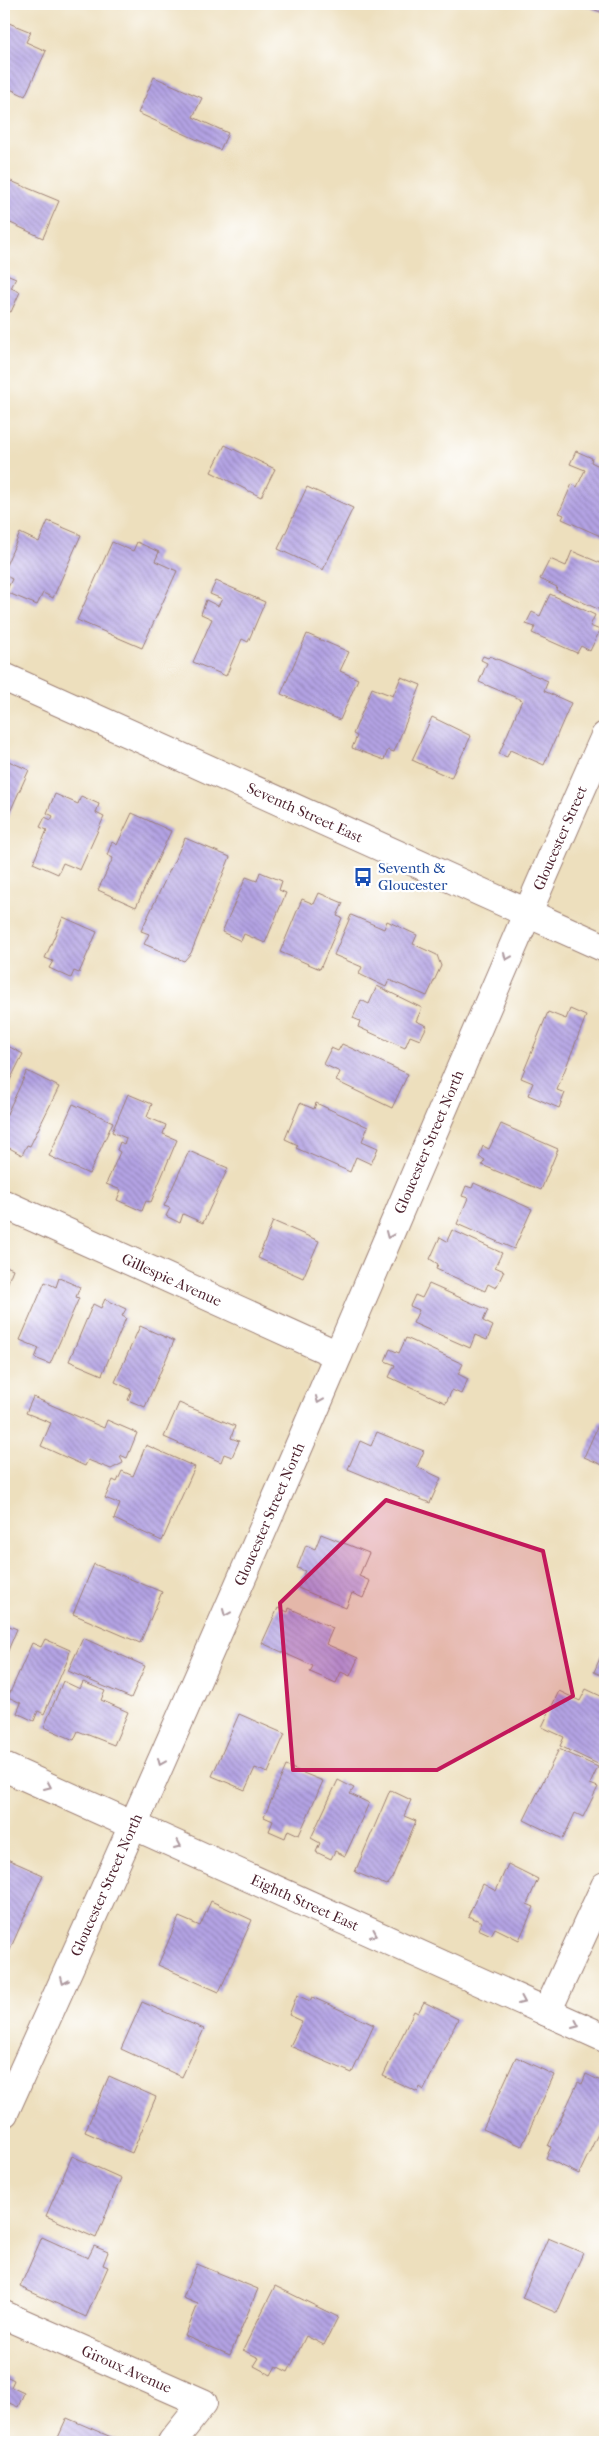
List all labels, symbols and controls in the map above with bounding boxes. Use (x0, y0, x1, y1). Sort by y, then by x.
street label: Seventh Street East (244, 779, 366, 847)
street label: Gloucester Street (529, 782, 591, 893)
place label: Seventh & Gloucester (378, 859, 448, 894)
bus stop icon: Seventh & Gloucester (352, 866, 374, 888)
one-way arrow (503, 952, 514, 961)
street label: Gloucester Street North (390, 1067, 468, 1216)
one-way arrow (384, 1230, 395, 1239)
street label: Gillespie Avenue (119, 1249, 225, 1310)
one-way arrow (314, 1395, 325, 1404)
street label: Gloucester Street North (231, 1439, 309, 1589)
one-way arrow (222, 1608, 233, 1617)
one-way arrow (157, 1757, 168, 1766)
one-way arrow (43, 1780, 52, 1791)
street label: Gloucester Street North (67, 1810, 146, 1959)
one-way arrow (173, 1838, 182, 1849)
street label: Eighth Street East (248, 1870, 362, 1935)
one-way arrow (369, 1927, 378, 1938)
one-way arrow (59, 1976, 70, 1985)
one-way arrow (517, 1994, 526, 2005)
one-way arrow (571, 2018, 580, 2029)
street label: Giroux Avenue (79, 2341, 175, 2397)

